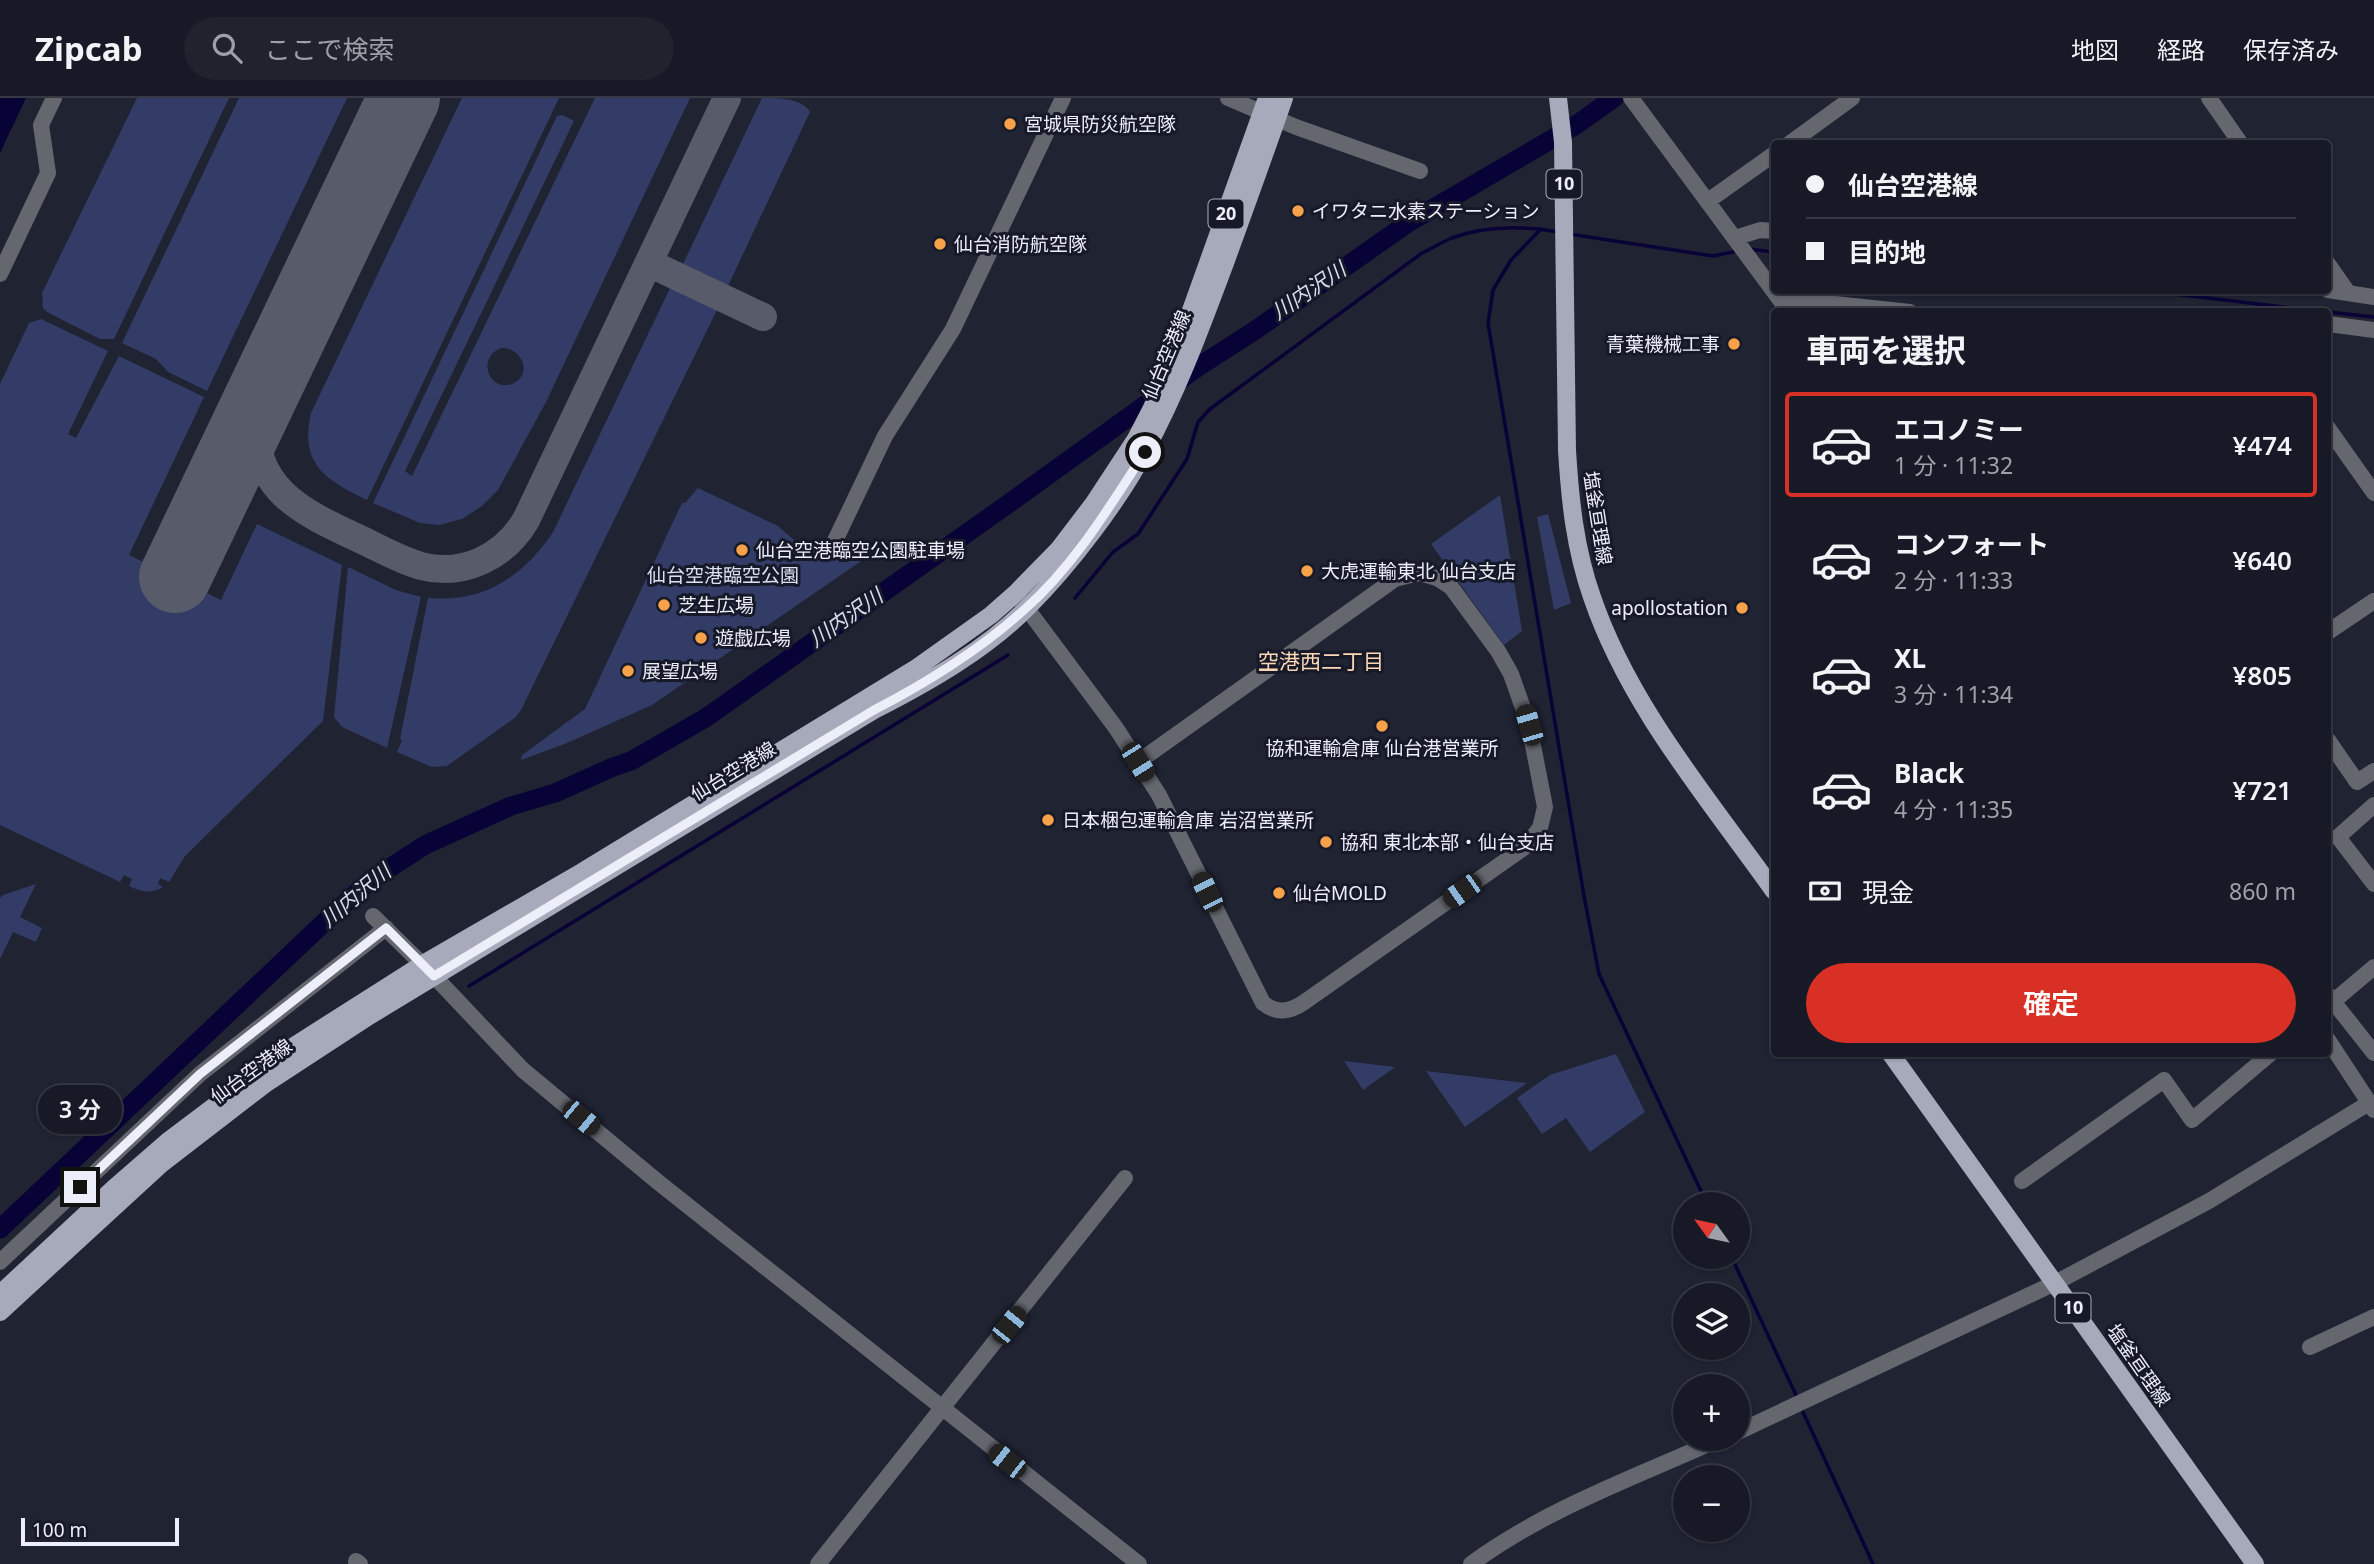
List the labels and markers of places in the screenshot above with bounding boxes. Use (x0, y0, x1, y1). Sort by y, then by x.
place label: 宮城県防災航空隊 (1024, 111, 1176, 137)
marker: 宮城県防災航空隊 (1002, 116, 1018, 132)
place label: イワタニ水素ステーション (1312, 198, 1540, 224)
marker: イワタニ水素ステーション (1290, 203, 1306, 219)
place label: 仙台消防航空隊 (954, 231, 1087, 257)
marker: 仙台消防航空隊 (932, 236, 948, 252)
place label: 青葉機械工事 (1606, 331, 1720, 357)
marker: 青葉機械工事 (1726, 336, 1742, 352)
place label: 仙台空港臨空公園駐車場 (756, 537, 965, 563)
marker: 仙台空港臨空公園駐車場 (734, 542, 750, 558)
place label: 大虎運輸東北 仙台支店 (1321, 558, 1516, 584)
marker: 大虎運輸東北 仙台支店 (1299, 563, 1315, 579)
place label: 芝生広場 (678, 592, 754, 618)
place label: apollostation (1611, 595, 1728, 621)
marker: 芝生広場 (656, 597, 672, 613)
marker: apollostation (1734, 600, 1750, 616)
place label: 遊戯広場 (715, 625, 791, 651)
marker: 遊戯広場 (693, 630, 709, 646)
place label: 展望広場 (642, 658, 718, 684)
marker: 展望広場 (620, 663, 636, 679)
marker: 協和運輸倉庫 仙台港営業所 (1374, 718, 1390, 734)
place label: 協和運輸倉庫 仙台港営業所 (1266, 735, 1498, 761)
place label: 日本梱包運輸倉庫 岩沼営業所 (1062, 807, 1314, 833)
marker: 日本梱包運輸倉庫 岩沼営業所 (1040, 812, 1056, 828)
place label: 協和 東北本部・仙台支店 (1340, 829, 1554, 855)
marker: 協和 東北本部・仙台支店 (1318, 834, 1334, 850)
place label: 仙台MOLD (1293, 880, 1387, 906)
marker: 仙台MOLD (1271, 885, 1287, 901)

